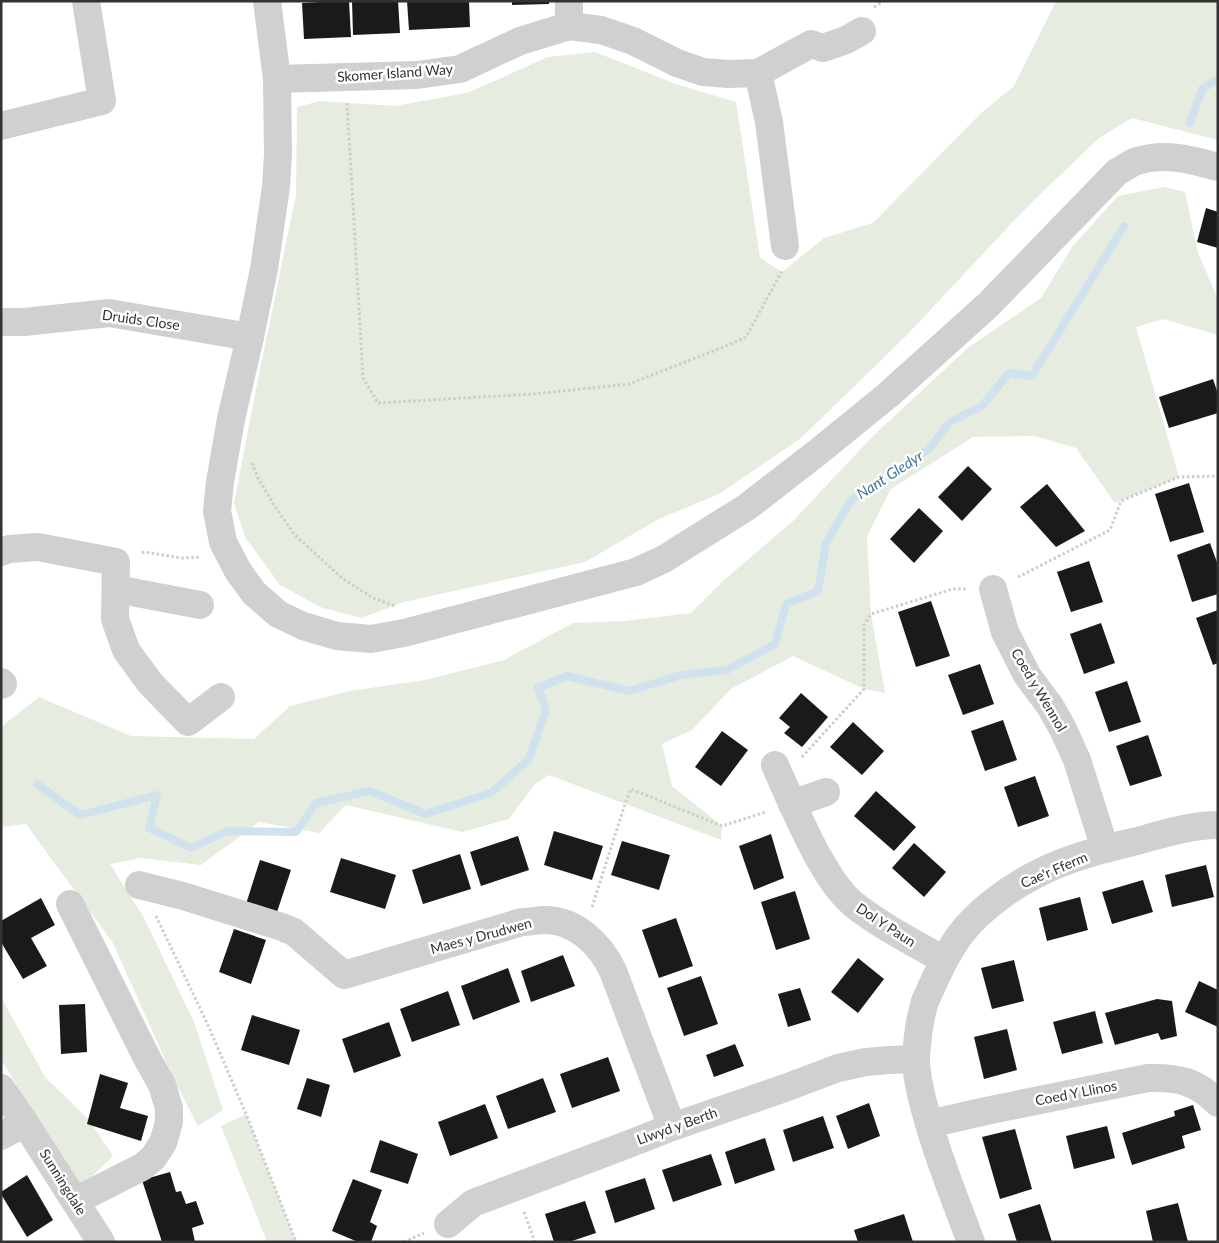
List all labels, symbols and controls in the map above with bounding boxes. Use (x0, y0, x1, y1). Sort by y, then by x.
street label: Skomer Island Way (336, 60, 454, 85)
street label: Druids Close (101, 306, 181, 333)
water label: Nant Gledyr (853, 446, 927, 502)
street label: Coed y Wennol (1008, 645, 1071, 734)
street label: Cae'r Fferm (1018, 848, 1090, 891)
street label: Dol Y Paun (853, 899, 919, 950)
street label: Maes y Drudwen (428, 914, 533, 957)
street label: Coed Y Llinos (1034, 1076, 1118, 1109)
street label: Llwyd y Berth (634, 1103, 719, 1148)
street label: Sunningdale (36, 1146, 90, 1218)

